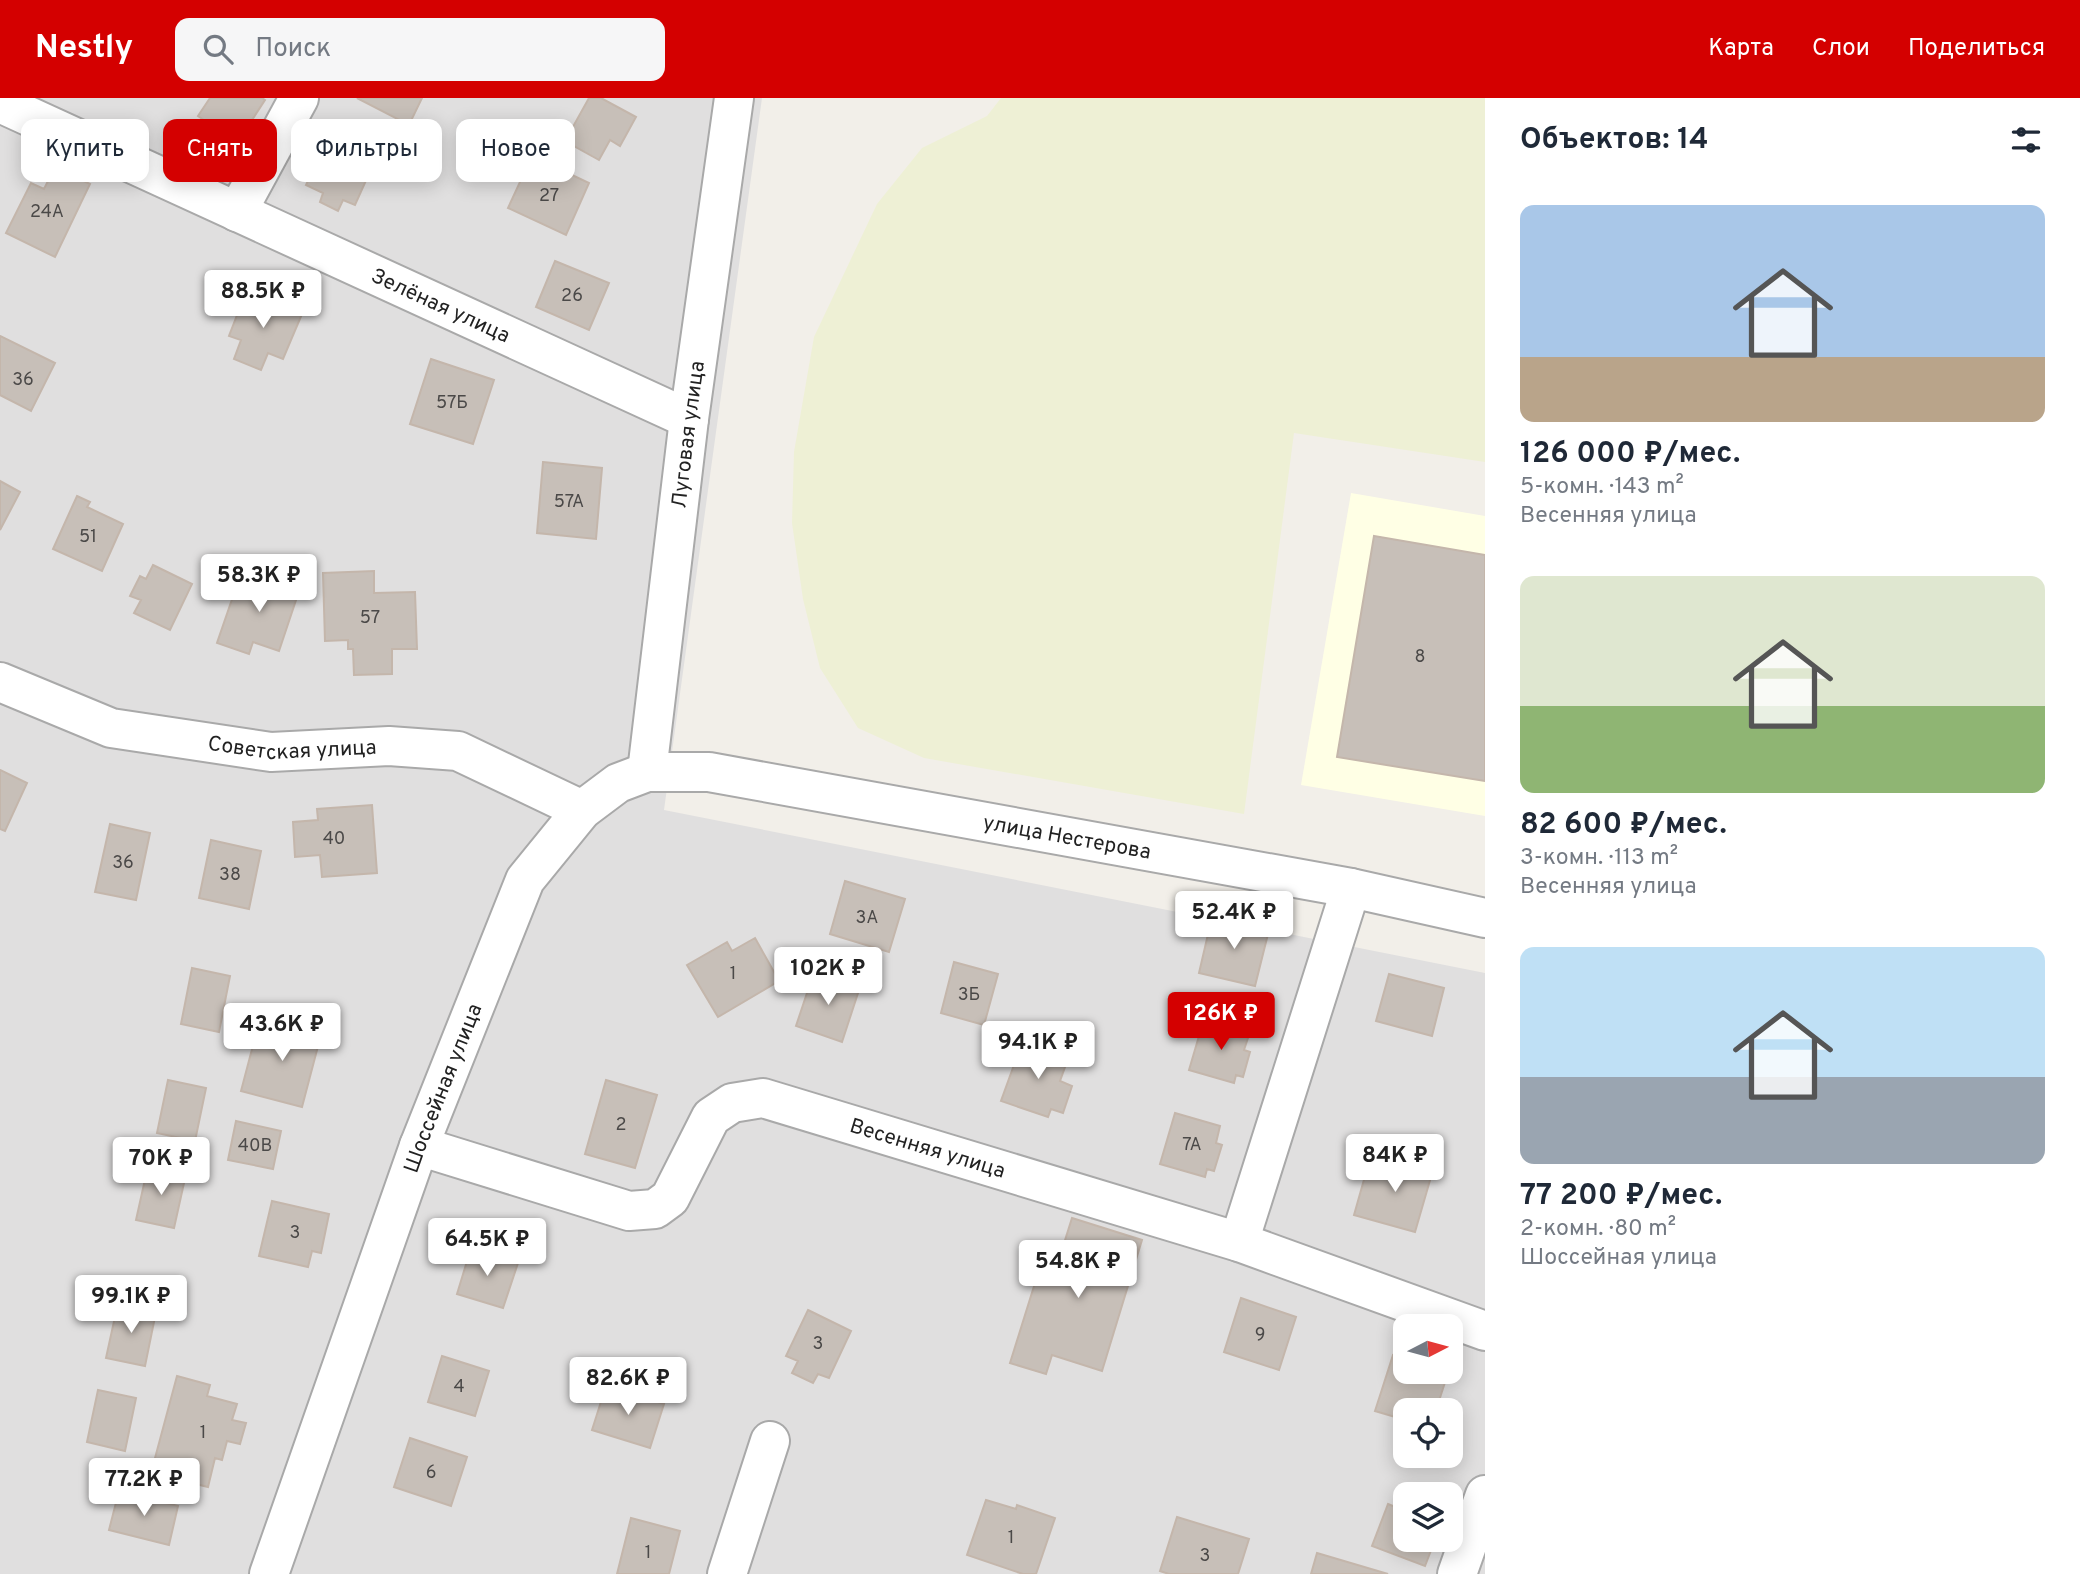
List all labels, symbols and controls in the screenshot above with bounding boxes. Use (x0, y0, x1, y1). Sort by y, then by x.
search box (175, 18, 665, 81)
text: Nestly (35, 28, 133, 70)
icon: search (199, 30, 237, 68)
text: Поиск (255, 33, 331, 66)
text: Карта (1708, 34, 1774, 64)
text: Слои (1812, 34, 1870, 64)
text: Поделиться (1908, 34, 2045, 64)
chip: Купить (21, 119, 149, 182)
chip: Снять (163, 119, 277, 182)
chip: Фильтры (291, 119, 442, 182)
chip: Новое (456, 119, 575, 182)
icon: filters (2007, 121, 2045, 159)
text: Объектов: 14 (1520, 122, 1708, 159)
house number: 27 (539, 185, 559, 208)
house number: 24А (30, 201, 64, 224)
icon: home (1720, 250, 1846, 376)
street label: Зелёная улица (366, 263, 514, 350)
pin: 88.5K ₽ (198, 271, 328, 330)
text: 88.5K ₽ (220, 278, 306, 307)
house number: 26 (561, 285, 583, 308)
street label: Луговая улица (666, 359, 712, 510)
house number: 36 (12, 369, 34, 392)
house number: 57Б (436, 392, 468, 415)
text: 126 000 ₽/мес. (1520, 436, 1740, 473)
text: 5-комн. · 143 m² (1520, 473, 1684, 502)
house number: 57А (554, 491, 584, 514)
text: Весенняя улица (1520, 502, 1697, 531)
house number: 51 (79, 526, 97, 549)
pin: 58.3K ₽ (194, 554, 324, 614)
text: 58.3K ₽ (217, 562, 301, 591)
house number: 57 (360, 607, 380, 630)
icon: home (1720, 621, 1846, 747)
house number: 8 (1415, 646, 1426, 669)
street label: Советская улица (206, 731, 377, 767)
text: 82 600 ₽/мес. (1520, 807, 1727, 844)
street label: улица Нестерова (981, 810, 1153, 867)
house number: 40 (323, 828, 345, 851)
text: 3-комн. · 113 m² (1520, 844, 1678, 873)
house number: 36 (112, 852, 134, 875)
house number: 38 (219, 864, 241, 887)
text: Весенняя улица (1520, 873, 1697, 902)
pin: 52.4K ₽ (1169, 892, 1299, 951)
text: 52.4K ₽ (1191, 899, 1277, 928)
house number: 3А (856, 907, 878, 930)
pin: 102K ₽ (771, 948, 885, 1007)
text: 102K ₽ (790, 955, 866, 984)
house number: 1 (730, 963, 736, 986)
house number: 3Б (958, 984, 980, 1007)
pin: 126K ₽ (1164, 992, 1278, 1052)
icon: home (1720, 992, 1846, 1118)
street label: Шоссейная улица (399, 1000, 489, 1177)
text: 126K ₽ (1184, 1000, 1258, 1029)
pin: 43.6K ₽ (217, 1004, 347, 1063)
text: 43.6K ₽ (240, 1011, 324, 1040)
pin: 94.1K ₽ (973, 1021, 1103, 1081)
text: 94.1K ₽ (998, 1029, 1078, 1058)
street label: Весенняя улица (846, 1113, 1008, 1186)
house number: 2 (615, 1114, 627, 1137)
house number: 7А (1182, 1134, 1202, 1157)
pin: 84K ₽ (1346, 1134, 1444, 1194)
house number: 40В (238, 1135, 272, 1158)
pin: 70K ₽ (112, 1138, 210, 1197)
text: 84K ₽ (1362, 1142, 1428, 1171)
text: 70K ₽ (129, 1145, 193, 1174)
text: 77 200 ₽/мес. (1520, 1178, 1722, 1215)
text: 2-комн. · 80 m² (1520, 1215, 1676, 1244)
pin: 64.5K ₽ (422, 1218, 552, 1278)
house number: 3 (290, 1222, 300, 1245)
text: 64.5K ₽ (444, 1226, 530, 1255)
pin: 54.8K ₽ (1013, 1240, 1143, 1300)
text: Шоссейная улица (1520, 1244, 1717, 1273)
text: 54.8K ₽ (1035, 1248, 1121, 1277)
pin: 99.1K ₽ (66, 1276, 196, 1335)
text: 99.1K ₽ (91, 1283, 171, 1312)
north arrow (1393, 1314, 1463, 1384)
map controls (1393, 1314, 1463, 1552)
house number: 9 (1255, 1324, 1265, 1347)
house number: 3 (813, 1333, 823, 1356)
pin: 82.6K ₽ (563, 1358, 693, 1417)
text: 82.6K ₽ (586, 1365, 670, 1394)
house number: 4 (453, 1376, 465, 1399)
button: locate (1393, 1398, 1463, 1468)
house number: 1 (200, 1422, 206, 1445)
pin: 77.2K ₽ (79, 1458, 209, 1518)
house number: 6 (426, 1462, 436, 1485)
text: 77.2K ₽ (105, 1466, 183, 1495)
button: layers (1393, 1482, 1463, 1552)
house number: 1 (1008, 1527, 1014, 1550)
house number: 1 (645, 1542, 651, 1565)
house number: 3 (1200, 1545, 1210, 1568)

